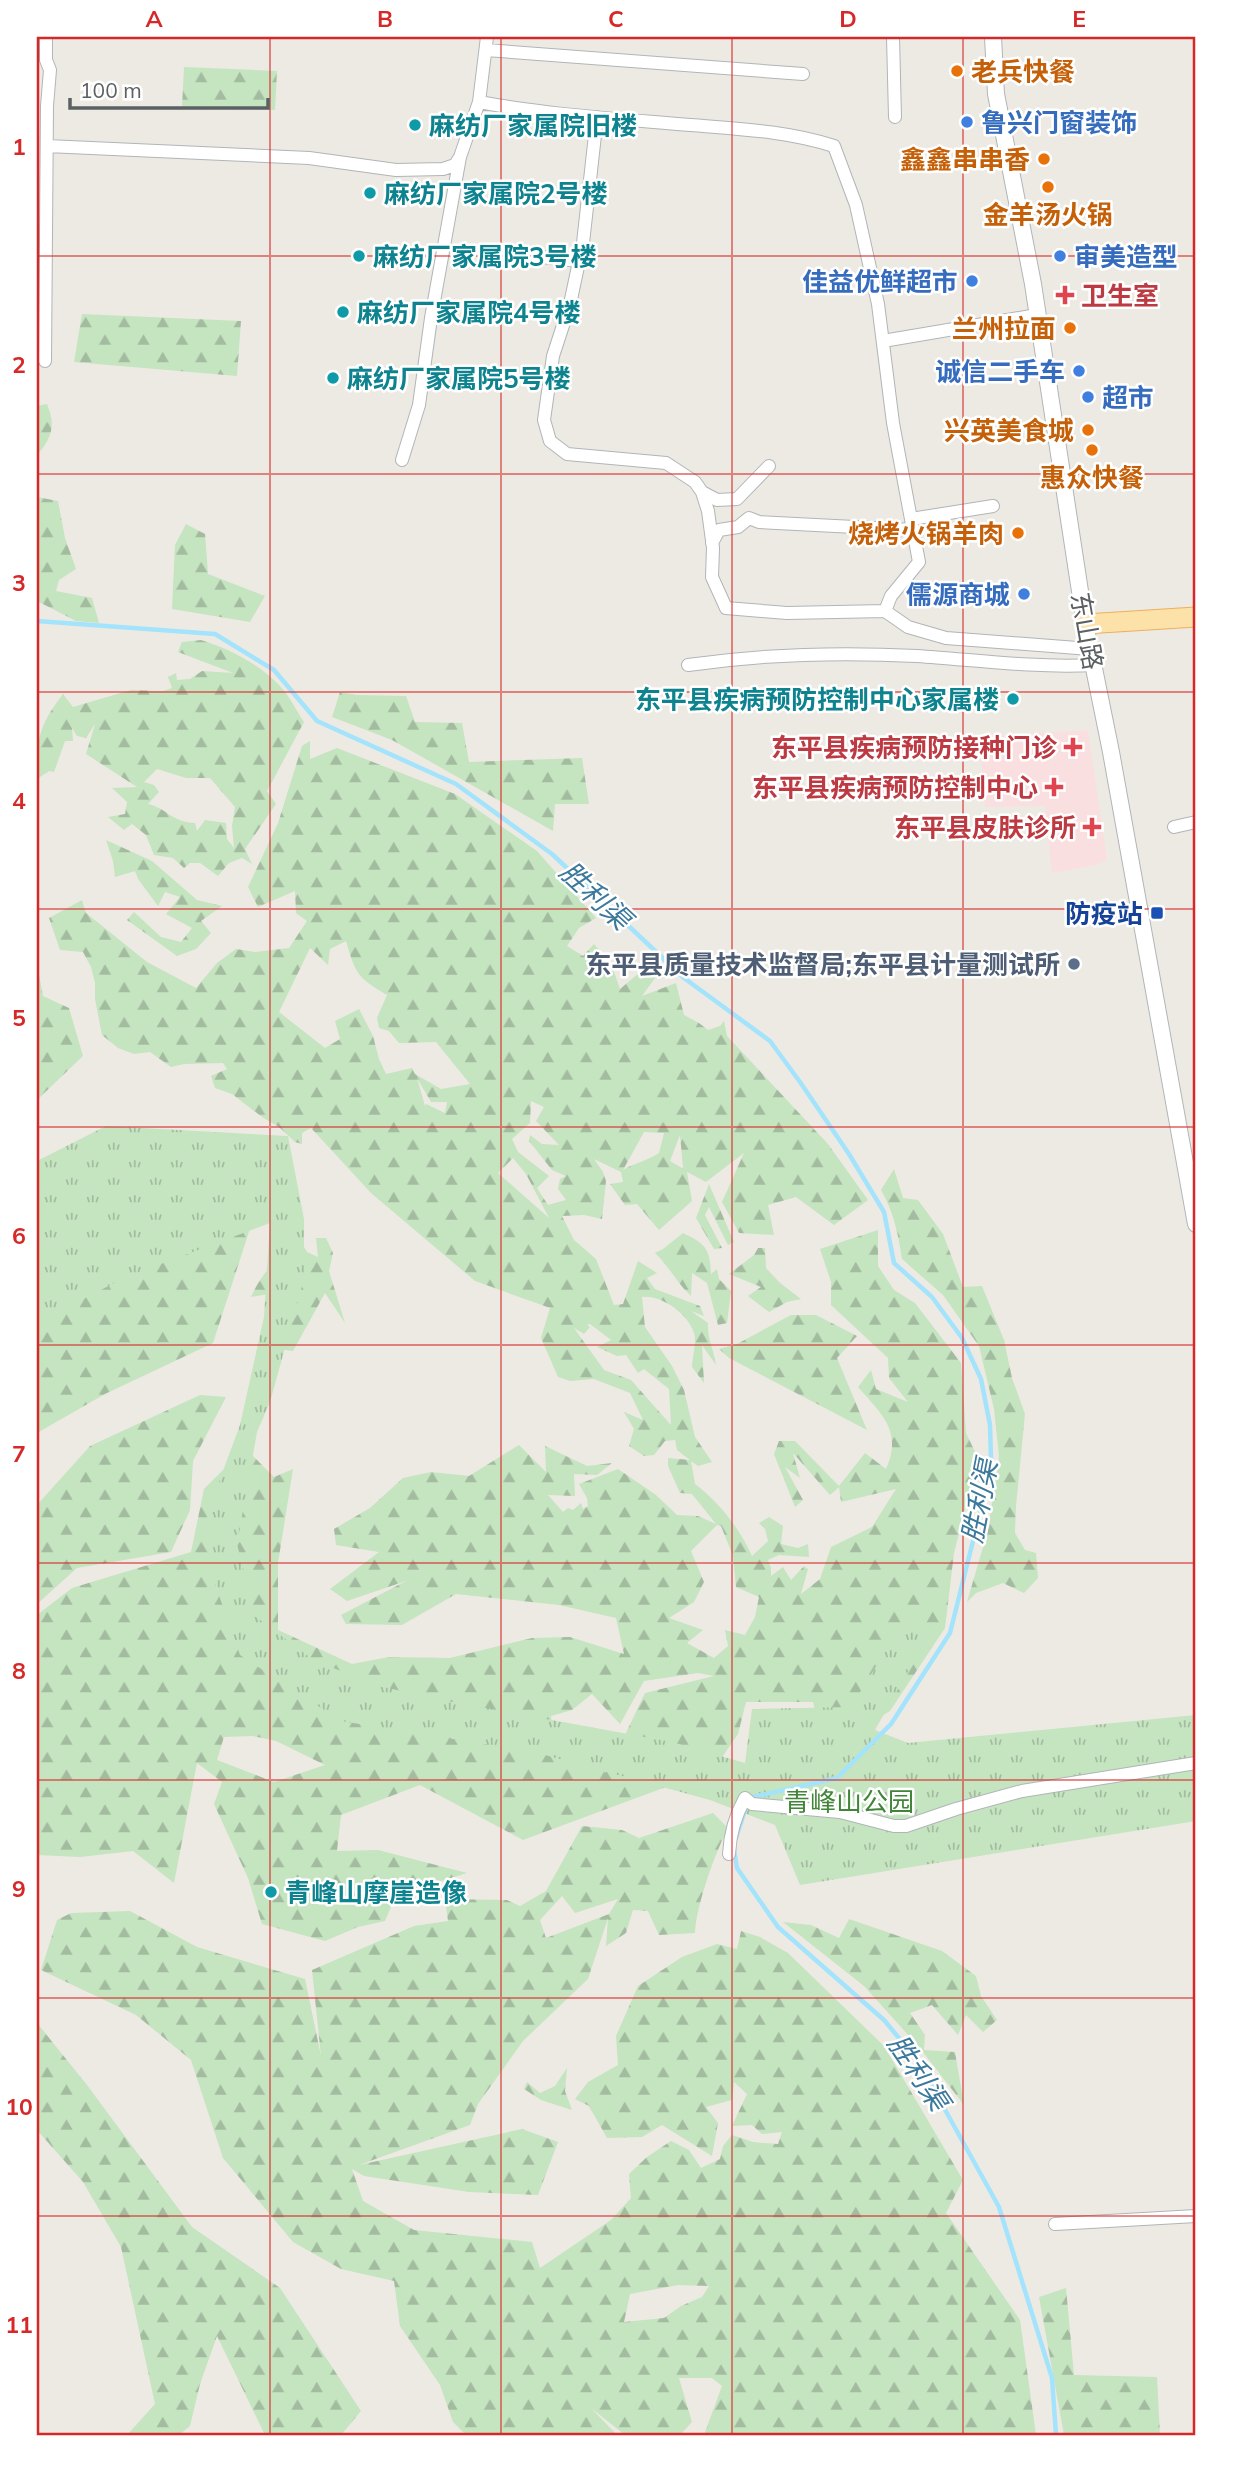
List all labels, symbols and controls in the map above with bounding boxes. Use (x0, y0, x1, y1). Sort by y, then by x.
text: A (145, 4, 163, 33)
text: B (377, 4, 393, 33)
text: C (608, 4, 624, 33)
text: D (839, 4, 857, 33)
text: E (1072, 4, 1086, 33)
place label: 老兵快餐 (971, 55, 1075, 88)
marker: 老兵快餐 (949, 63, 965, 79)
scale bar (70, 66, 268, 110)
text: 100 m (80, 77, 142, 103)
place label: 鲁兴门窗装饰 (981, 106, 1137, 139)
place label: 麻纺厂家属院旧楼 (429, 109, 637, 142)
marker: 鲁兴门窗装饰 (959, 114, 975, 130)
marker: 麻纺厂家属院旧楼 (407, 117, 423, 133)
text: 1 (12, 132, 26, 161)
place label: 鑫鑫串串香 (900, 143, 1030, 176)
marker: 鑫鑫串串香 (1036, 151, 1052, 167)
place label: 麻纺厂家属院2号楼 (384, 177, 608, 210)
marker: 金羊汤火锅 (1040, 179, 1056, 195)
marker: 麻纺厂家属院2号楼 (362, 185, 378, 201)
place label: 金羊汤火锅 (983, 198, 1113, 231)
place label: 麻纺厂家属院3号楼 (373, 240, 597, 273)
place label: 审美造型 (1074, 240, 1178, 273)
marker: 麻纺厂家属院3号楼 (351, 248, 367, 264)
marker: 审美造型 (1052, 248, 1068, 264)
place label: 佳益优鲜超市 (802, 265, 958, 298)
marker: 佳益优鲜超市 (964, 273, 980, 289)
place label: 卫生室 (1081, 279, 1159, 312)
marker: 卫生室 (1055, 285, 1075, 305)
place label: 麻纺厂家属院4号楼 (357, 296, 581, 329)
marker: 麻纺厂家属院4号楼 (335, 304, 351, 320)
place label: 兰州拉面 (952, 312, 1056, 345)
marker: 兰州拉面 (1062, 320, 1078, 336)
text: 2 (12, 350, 26, 379)
place label: 诚信二手车 (935, 355, 1065, 388)
place label: 麻纺厂家属院5号楼 (347, 362, 571, 395)
marker: 诚信二手车 (1071, 363, 1087, 379)
marker: 麻纺厂家属院5号楼 (325, 370, 341, 386)
place label: 超市 (1102, 381, 1154, 414)
marker: 超市 (1080, 389, 1096, 405)
place label: 兴英美食城 (944, 414, 1074, 447)
marker: 兴英美食城 (1080, 422, 1096, 438)
marker: 惠众快餐 (1084, 442, 1100, 458)
place label: 惠众快餐 (1040, 461, 1144, 494)
place label: 烧烤火锅羊肉 (848, 517, 1004, 550)
marker: 烧烤火锅羊肉 (1010, 525, 1026, 541)
text: 3 (12, 568, 26, 597)
place label: 儒源商城 (906, 578, 1010, 611)
marker: 儒源商城 (1016, 586, 1032, 602)
street label: 东山路 (1064, 590, 1110, 672)
place label: 东平县疾病预防控制中心家属楼 (635, 683, 999, 716)
marker: 东平县疾病预防控制中心家属楼 (1005, 691, 1021, 707)
place label: 东平县疾病预防接种门诊 (771, 731, 1058, 764)
marker: 东平县疾病预防接种门诊 (1063, 737, 1083, 757)
place label: 东平县疾病预防控制中心 (752, 771, 1038, 804)
marker: 东平县疾病预防控制中心 (1044, 777, 1064, 797)
text: 4 (12, 786, 26, 815)
place label: 东平县皮肤诊所 (894, 811, 1076, 844)
marker: 东平县皮肤诊所 (1082, 817, 1102, 837)
water label: 胜利渠 (553, 854, 642, 939)
place label: 防疫站 (1065, 897, 1143, 930)
marker: 防疫站 (1149, 905, 1165, 921)
place label: 东平县质量技术监督局;东平县计量测试所 (586, 948, 1060, 981)
marker: 东平县质量技术监督局;东平县计量测试所 (1066, 956, 1082, 972)
text: 5 (12, 1003, 26, 1032)
text: 6 (12, 1221, 26, 1250)
text: 7 (12, 1439, 26, 1468)
water label: 胜利渠 (954, 1453, 1005, 1546)
text: 8 (12, 1656, 26, 1685)
park label: 青峰山公园 (784, 1785, 914, 1818)
text: 9 (12, 1874, 26, 1903)
place label: 青峰山摩崖造像 (285, 1876, 467, 1909)
marker: 青峰山摩崖造像 (263, 1884, 279, 1900)
water label: 胜利渠 (881, 2027, 959, 2120)
text: 10 (5, 2092, 33, 2121)
text: 11 (5, 2310, 33, 2339)

